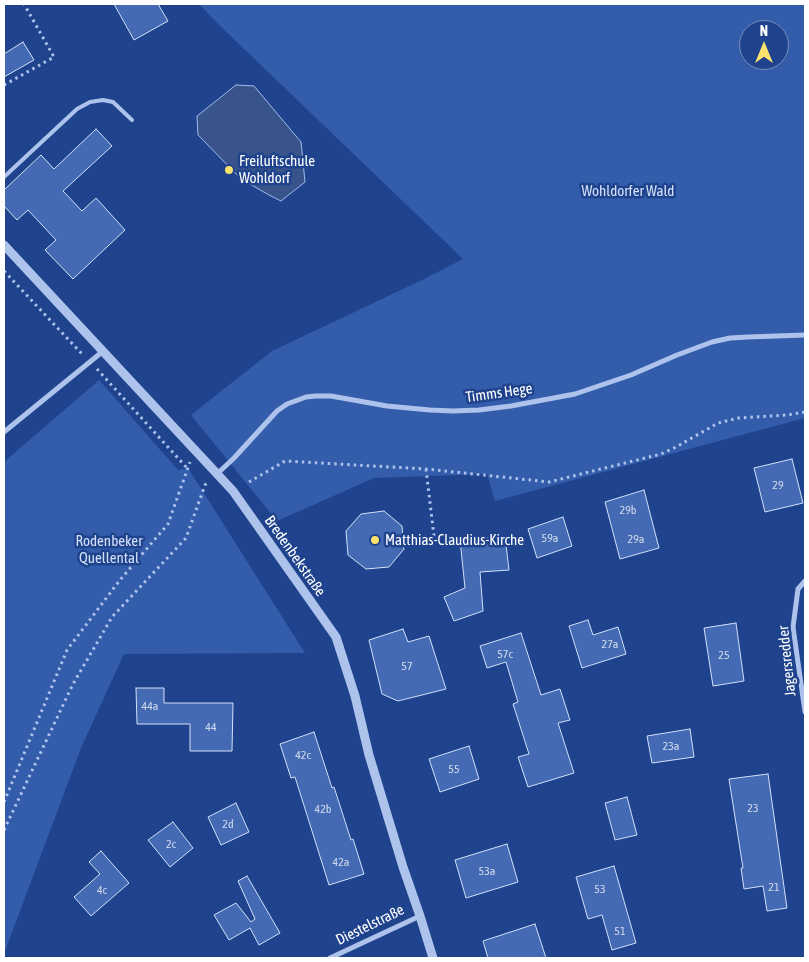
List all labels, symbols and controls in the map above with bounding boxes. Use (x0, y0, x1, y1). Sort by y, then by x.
north arrow (739, 20, 789, 70)
text: N (760, 23, 768, 39)
place label: Freiluftschule Wohldorf (239, 152, 315, 187)
marker: Freiluftschule Wohldorf (223, 164, 235, 176)
park label: Wohldorfer Wald (582, 182, 674, 200)
street label: Timms Hege (464, 379, 534, 407)
house number: 29 (772, 478, 784, 492)
house number: 29b (620, 503, 636, 517)
street label: Bredenbekstraße (261, 512, 329, 600)
place label: Matthias-Claudius-Kirche (385, 531, 524, 549)
house number: 59a (542, 531, 558, 545)
park label: Rodenbeker Quellental (75, 532, 143, 567)
house number: 29a (628, 532, 644, 546)
marker: Matthias-Claudius-Kirche (369, 534, 381, 546)
street label: Jagersredder (774, 625, 800, 697)
house number: 27a (602, 637, 618, 651)
house number: 57c (497, 647, 513, 661)
house number: 25 (718, 648, 730, 662)
house number: 57 (401, 659, 413, 673)
house number: 44a (142, 699, 158, 713)
house number: 44 (205, 720, 217, 734)
house number: 23a (663, 739, 679, 753)
house number: 42c (295, 748, 311, 762)
house number: 55 (448, 762, 460, 776)
house number: 23 (747, 801, 759, 815)
house number: 42b (315, 802, 331, 816)
house number: 2d (222, 817, 234, 831)
house number: 2c (166, 837, 176, 851)
house number: 42a (333, 855, 349, 869)
house number: 53a (479, 864, 495, 878)
house number: 21 (768, 880, 780, 894)
house number: 53 (594, 882, 606, 896)
house number: 4c (97, 883, 107, 897)
street label: Diestelstraße (333, 901, 407, 949)
house number: 51 (614, 924, 626, 938)

